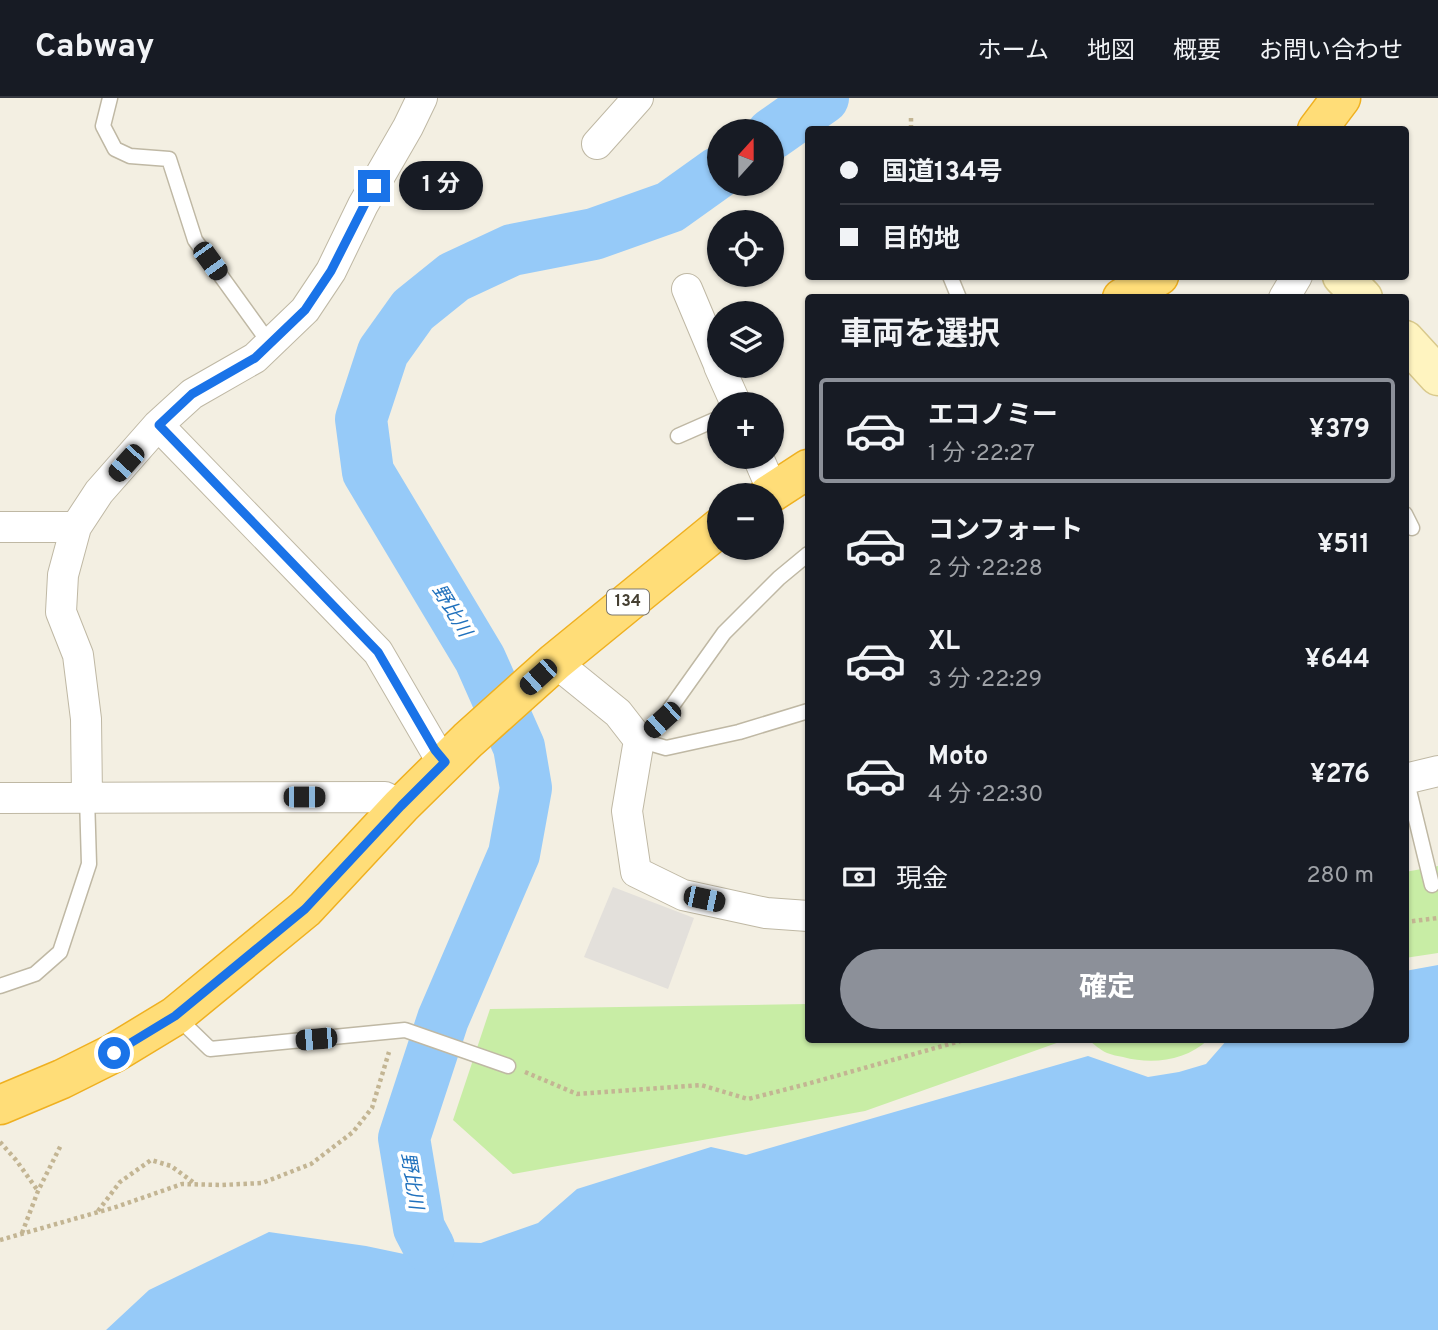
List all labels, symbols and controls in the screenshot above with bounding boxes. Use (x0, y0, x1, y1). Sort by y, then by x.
text: Cabway (35, 27, 154, 69)
text: ホーム (978, 37, 1049, 67)
text: 地図 (1087, 37, 1135, 67)
text: 概要 (1173, 37, 1221, 67)
text: お問い合わせ (1259, 37, 1403, 67)
north arrow (707, 119, 784, 196)
map controls (707, 119, 784, 560)
text: 国道134号 (882, 157, 1003, 190)
callout: 1 分 (398, 162, 482, 210)
route end (358, 170, 390, 202)
text: 1 分 (422, 171, 460, 200)
button: locate (707, 210, 784, 287)
text: 目的地 (882, 224, 960, 257)
car (190, 238, 231, 284)
button: layers (707, 301, 784, 378)
text: 車両を選択 (840, 316, 1000, 356)
button: + (707, 392, 784, 469)
icon: car (844, 399, 907, 462)
text: エコノミー (928, 400, 1058, 433)
text: ¥379 (1309, 414, 1370, 447)
car (105, 440, 148, 486)
text: 1 分 · 22:27 (928, 440, 1035, 469)
button: − (707, 483, 784, 560)
icon: car (844, 514, 907, 577)
text: コンフォート (928, 515, 1083, 548)
text: ¥511 (1318, 529, 1370, 562)
text: 2 分 · 22:28 (928, 555, 1043, 584)
water label: 野比川 (426, 580, 477, 643)
road number: 134 (607, 589, 649, 614)
text: XL (928, 626, 960, 659)
icon: car (844, 629, 907, 692)
text: ¥644 (1305, 644, 1370, 677)
car (516, 655, 561, 699)
text: 3 分 · 22:29 (928, 666, 1042, 695)
car (640, 698, 685, 742)
text: Moto (928, 741, 988, 774)
icon: car (844, 744, 907, 807)
text: ¥276 (1310, 759, 1370, 792)
text: 4 分 · 22:30 (928, 781, 1043, 810)
car (284, 787, 326, 808)
icon: cash (840, 858, 878, 896)
text: 280 m (1306, 862, 1374, 891)
text: 現金 (896, 864, 948, 897)
car (682, 884, 727, 914)
button: 確定 (840, 949, 1374, 1029)
car (295, 1027, 338, 1051)
route start (98, 1037, 130, 1069)
water label: 野比川 (395, 1151, 428, 1213)

